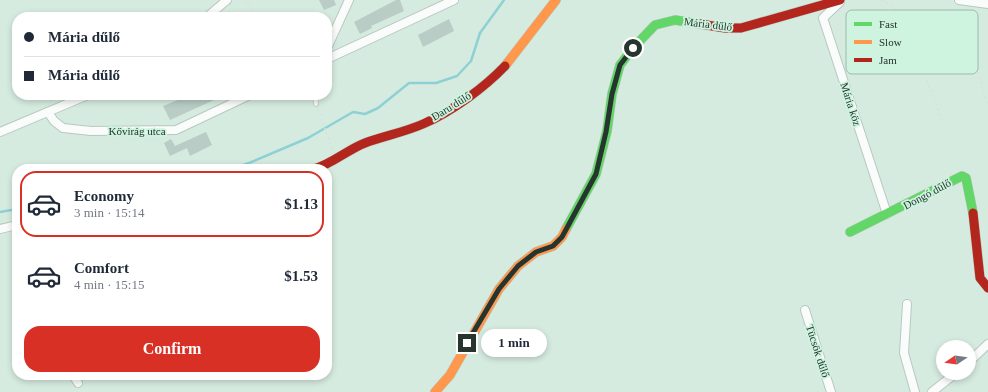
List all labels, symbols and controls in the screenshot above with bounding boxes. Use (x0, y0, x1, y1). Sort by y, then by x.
legend (846, 10, 978, 74)
street label: Mária dűlő (683, 15, 733, 33)
text: Fast (879, 18, 897, 30)
text: Mária dűlő (48, 29, 120, 45)
text: Slow (879, 36, 902, 48)
route start (624, 39, 642, 57)
text: Jam (879, 54, 897, 66)
text: Mária dűlő (48, 67, 120, 83)
street label: Mária köz (838, 81, 864, 127)
street label: Daru dűlő (429, 89, 473, 123)
street label: Kővirág utca (108, 125, 166, 137)
street label: Dongó dűlő (901, 176, 953, 212)
icon: car (26, 186, 62, 222)
text: Economy (74, 188, 134, 204)
text: $1.13 (284, 196, 318, 212)
text: 3 min · 15:14 (74, 205, 144, 220)
icon: car (26, 258, 62, 294)
text: Comfort (74, 260, 129, 276)
text: $1.53 (284, 268, 318, 284)
text: 4 min · 15:15 (74, 277, 144, 292)
street label: Tücsök dűlő (804, 323, 832, 379)
button: Confirm (24, 326, 320, 372)
callout: 1 min (481, 329, 547, 357)
route end (458, 334, 476, 352)
text: 1 min (498, 335, 530, 350)
north arrow (936, 340, 976, 380)
map controls (936, 340, 976, 380)

